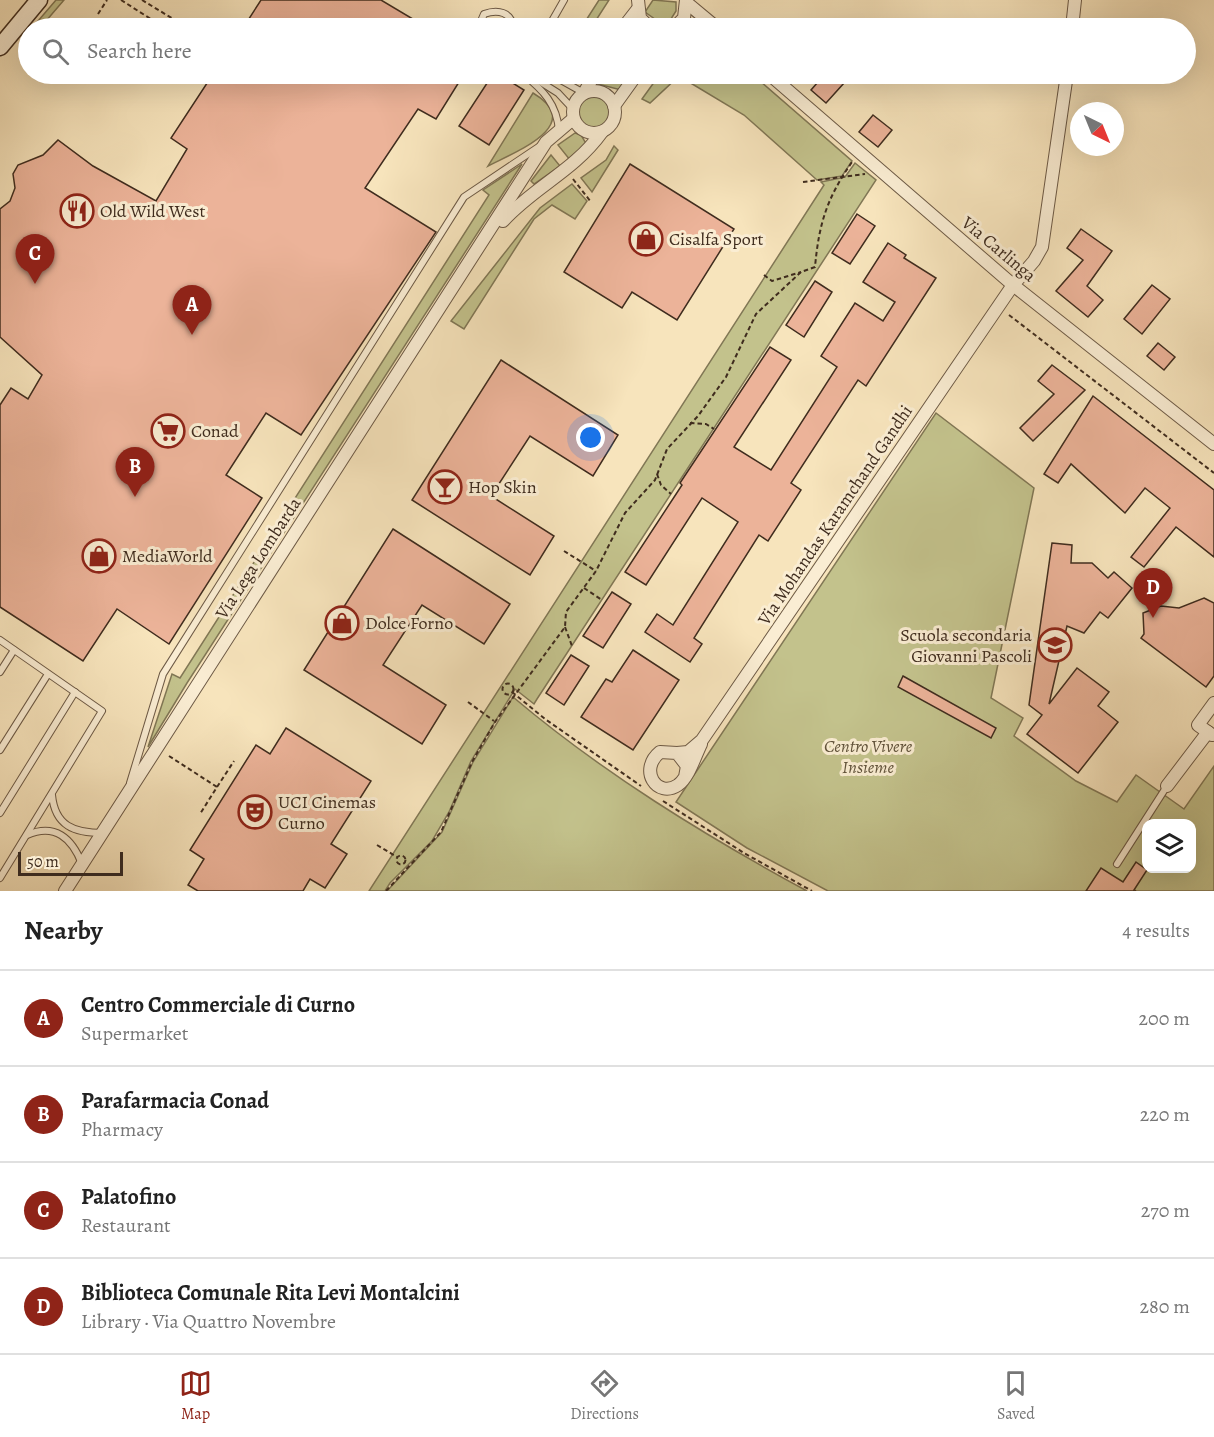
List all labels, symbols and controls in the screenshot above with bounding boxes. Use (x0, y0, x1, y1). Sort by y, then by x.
search box (18, 18, 1196, 84)
icon: search (39, 35, 72, 68)
text: Search here (87, 36, 192, 66)
north arrow (1070, 102, 1124, 156)
restaurant icon: Old Wild West (59, 193, 95, 229)
place label: Old Wild West (100, 199, 206, 223)
street label: Via Carlinga (956, 210, 1042, 288)
shop icon: Cisalfa Sport (628, 221, 664, 257)
place label: Cisalfa Sport (669, 227, 764, 251)
pin: C (15, 234, 54, 284)
pin: A (172, 286, 212, 335)
street label: Via Mohandas Karamchand Gandhi (752, 400, 918, 631)
supermarket icon: Conad (150, 413, 186, 449)
place label: Conad (191, 419, 239, 443)
your location (576, 423, 605, 452)
pin: B (116, 448, 154, 497)
bar icon: Hop Skin (427, 469, 463, 505)
place label: Hop Skin (468, 475, 537, 499)
street label: Via Lega Lombarda (209, 492, 307, 624)
shop icon: MediaWorld (81, 538, 117, 574)
place label: MediaWorld (122, 544, 213, 568)
pin: D (1134, 568, 1172, 618)
shop icon: Dolce Forno (324, 605, 360, 641)
place label: Dolce Forno (365, 611, 453, 635)
place label: Scuola secondaria Giovanni Pascoli (900, 623, 1033, 668)
school or university icon: Scuola secondaria Giovanni Pascoli (1037, 627, 1073, 663)
park label: Centro Vivere Insieme (824, 734, 913, 779)
place label: UCI Cinemas Curno (278, 790, 376, 835)
theatre icon: UCI Cinemas Curno (237, 794, 273, 830)
map controls (1142, 819, 1196, 873)
button: layers (1142, 819, 1196, 873)
scale bar (18, 849, 123, 876)
text: 50 m (27, 851, 59, 873)
text: Nearby (24, 913, 103, 948)
text: 4 results (1122, 917, 1190, 944)
text: Centro Commerciale di Curno (81, 990, 355, 1020)
text: A (37, 1005, 50, 1032)
text: 200 m (1139, 1005, 1190, 1032)
text: Supermarket (81, 1020, 188, 1047)
text: Parafarmacia Conad (81, 1086, 269, 1116)
text: B (37, 1101, 50, 1128)
text: 220 m (1140, 1101, 1190, 1128)
text: Pharmacy (81, 1116, 163, 1143)
text: Palatofino (81, 1182, 176, 1212)
text: C (37, 1197, 50, 1224)
text: 270 m (1141, 1197, 1190, 1224)
text: Restaurant (81, 1212, 171, 1239)
text: Biblioteca Comunale Rita Levi Montalcini (81, 1278, 460, 1308)
text: D (37, 1293, 50, 1320)
text: 280 m (1140, 1293, 1190, 1320)
text: Library · Via Quattro Novembre (81, 1308, 336, 1335)
tab: Map (179, 1367, 212, 1425)
tab: Directions (570, 1367, 639, 1425)
tab: Saved (997, 1367, 1035, 1425)

